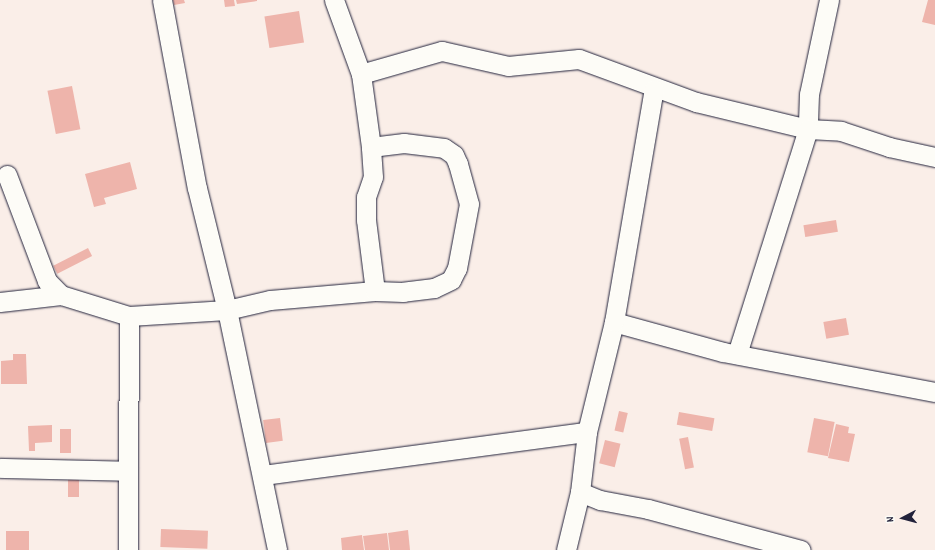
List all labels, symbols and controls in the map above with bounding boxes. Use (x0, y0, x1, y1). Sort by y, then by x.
north arrow (883, 498, 923, 538)
text: N (883, 516, 899, 523)

